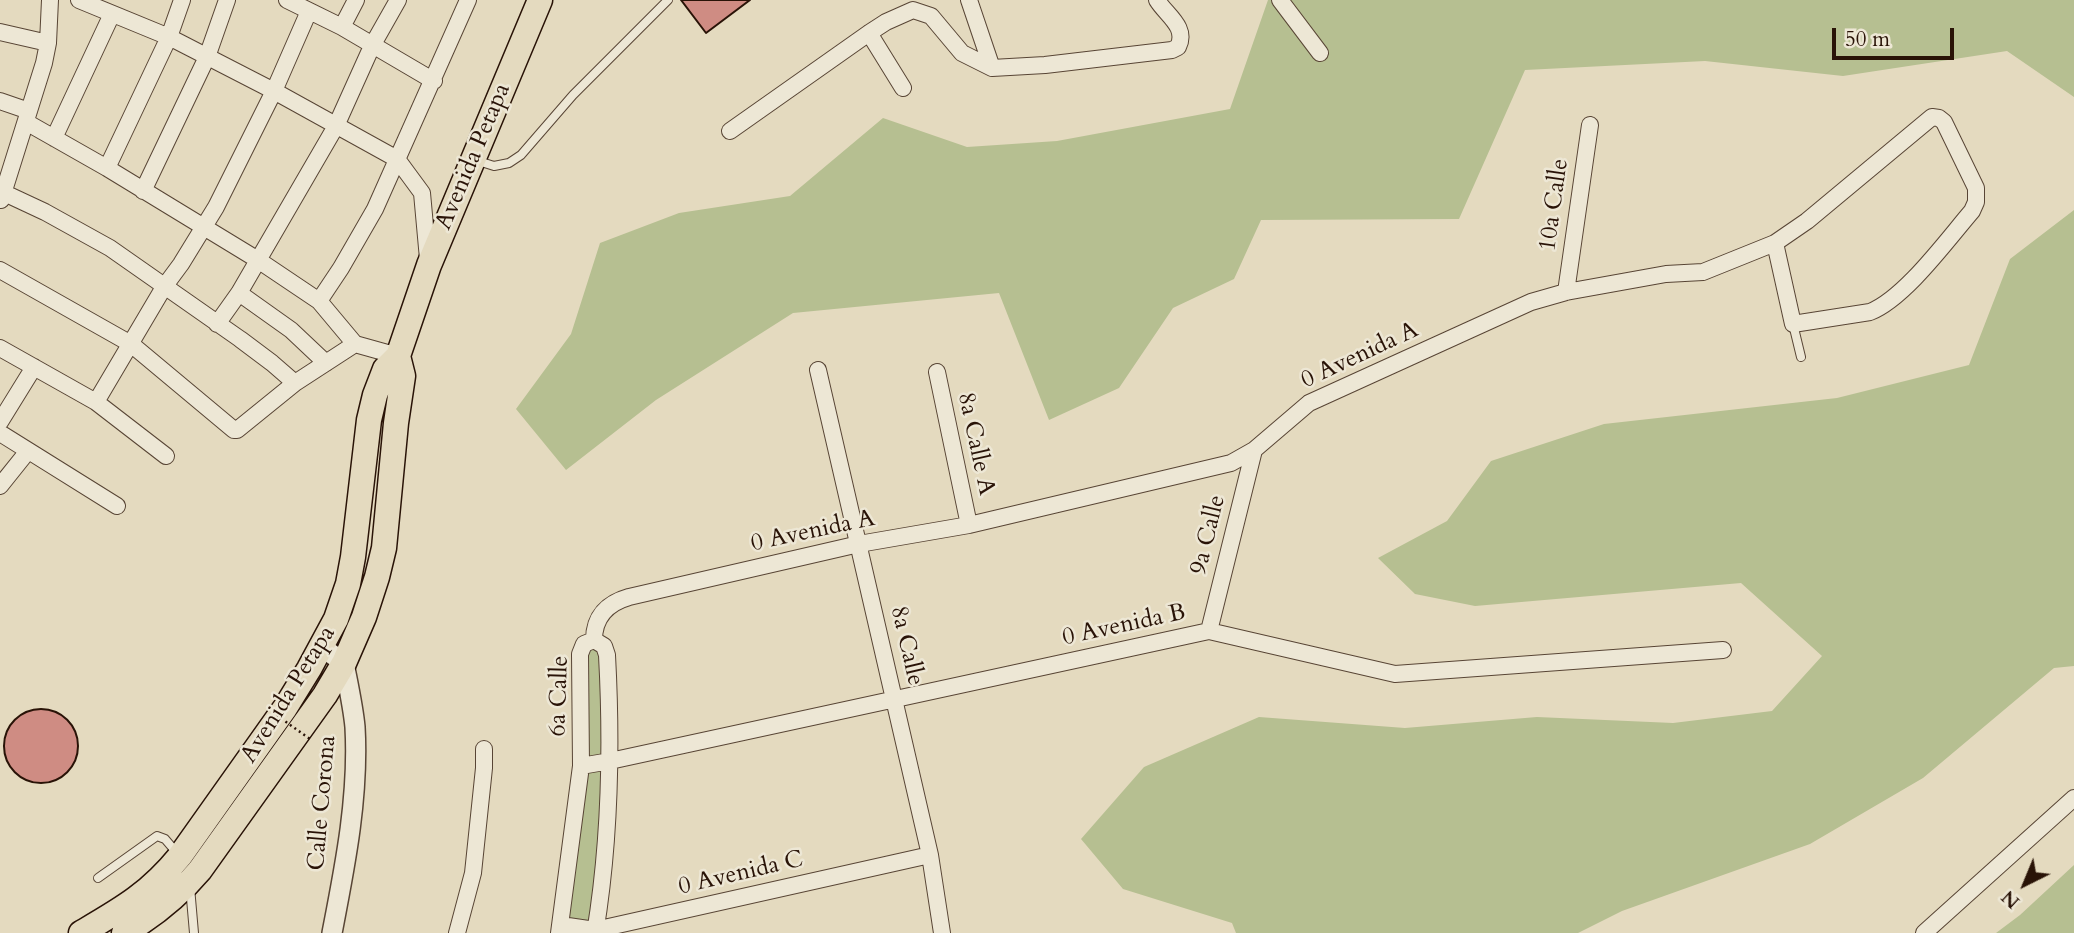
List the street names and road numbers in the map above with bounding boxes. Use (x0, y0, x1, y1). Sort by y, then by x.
street label: Avenida Petapa (430, 79, 518, 235)
street label: 10a Calle (1534, 157, 1576, 253)
street label: 0 Avenida A (1297, 316, 1423, 396)
street label: 8a Calle A (950, 390, 1000, 498)
street label: 9a Calle (1185, 492, 1233, 578)
street label: 0 Avenida A (748, 505, 878, 559)
street label: 0 Avenida B (1060, 599, 1188, 653)
street label: 8a Calle (883, 603, 929, 689)
street label: Avenida Petapa (235, 621, 343, 769)
street label: 6a Calle (544, 655, 576, 737)
street label: Calle Corona (303, 734, 343, 872)
street label: 0 Avenida C (676, 846, 806, 902)

